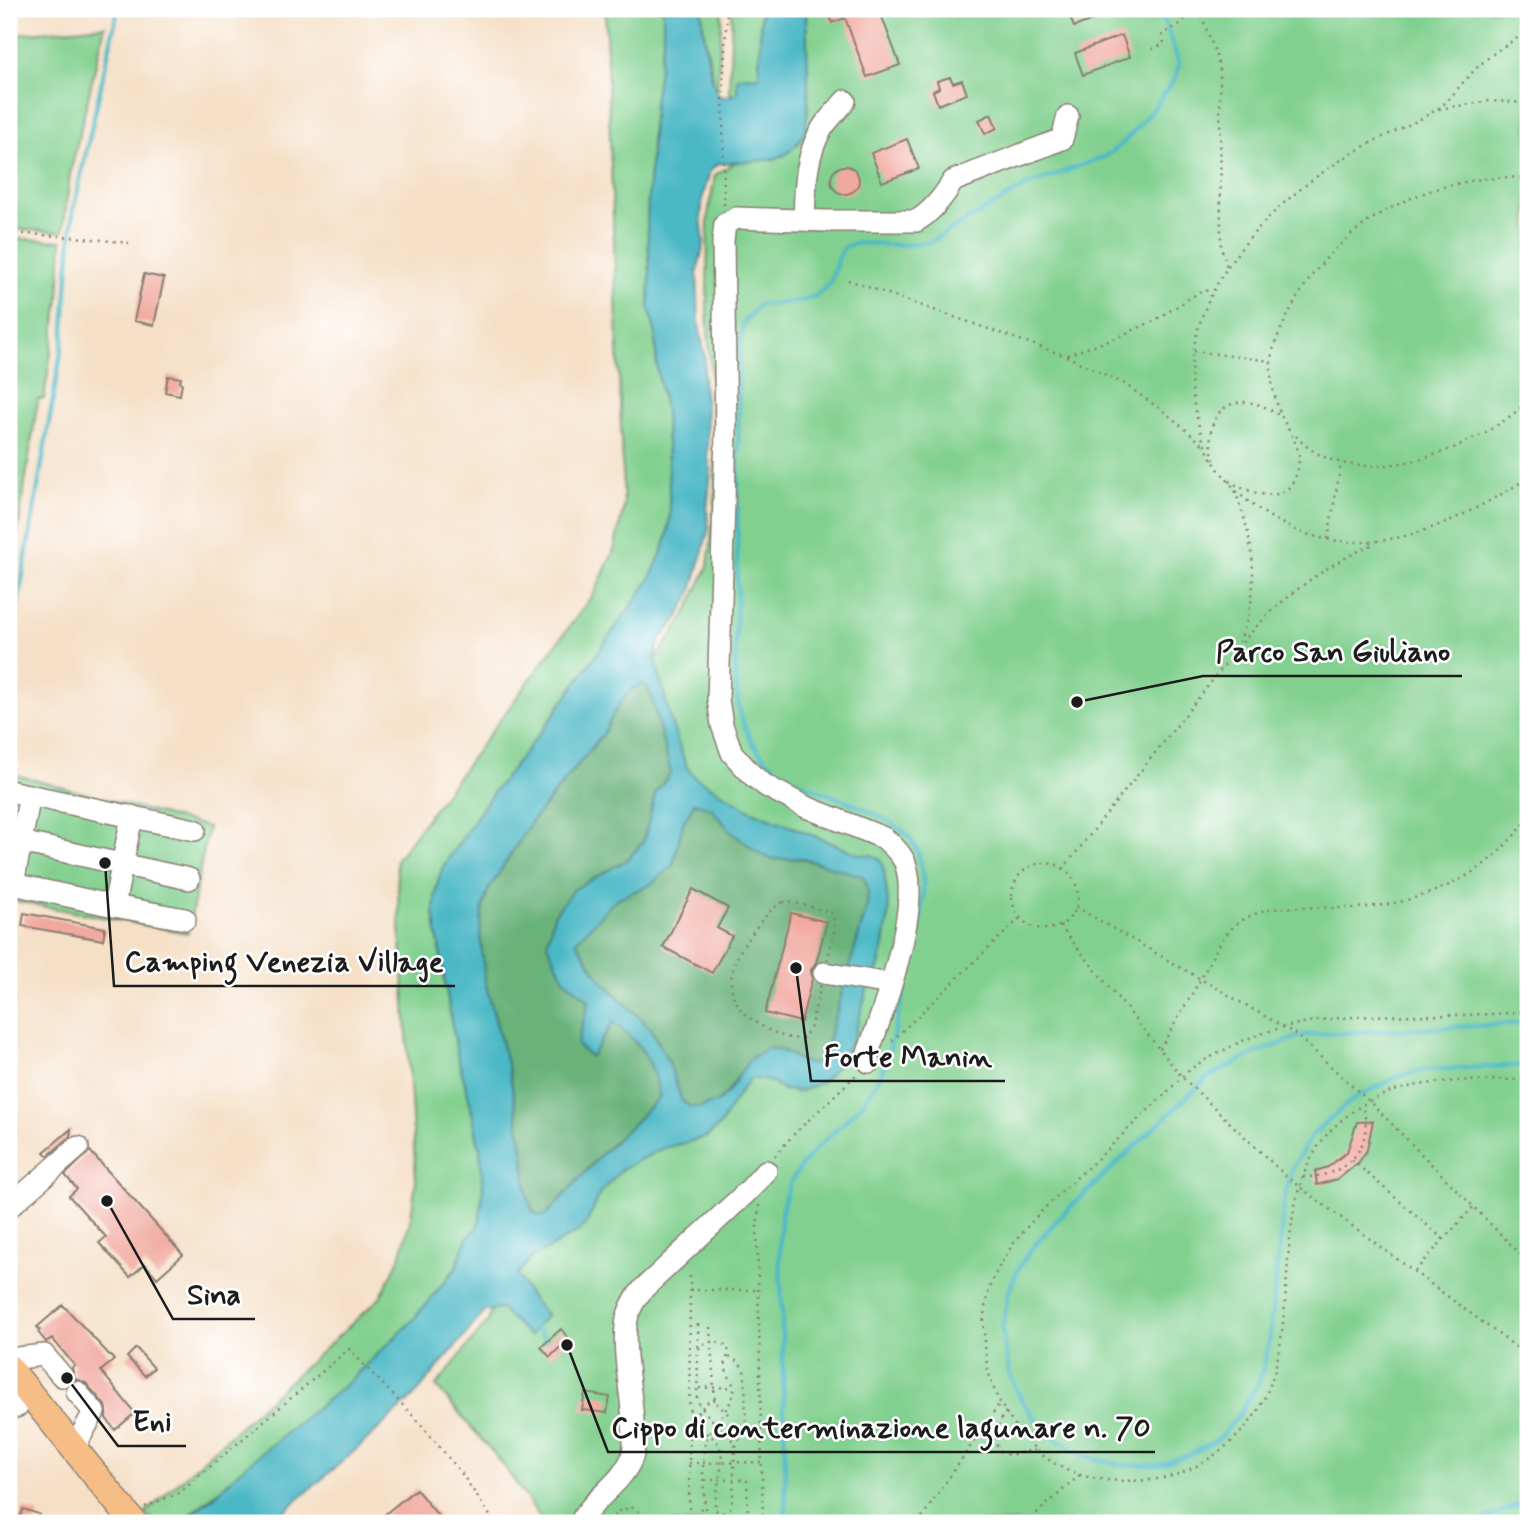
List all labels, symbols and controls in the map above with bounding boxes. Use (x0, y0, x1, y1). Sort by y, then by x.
callout: Parco San Giuliano (1203, 625, 1462, 676)
text: Parco San Giuliano (1216, 633, 1450, 672)
callout: Camping Venezia Village (114, 935, 455, 986)
text: Camping Venezia Village (124, 943, 444, 986)
callout: Forte Manin (811, 1030, 1005, 1081)
text: Forte Manin (824, 1038, 993, 1077)
callout: Sina (173, 1268, 255, 1319)
text: Sina (187, 1276, 241, 1315)
callout: Eni (118, 1395, 186, 1446)
callout: Cippo di conterminazione lagunare n. 70 (608, 1401, 1155, 1452)
text: Eni (132, 1403, 172, 1442)
text: Cippo di conterminazione lagunare n. 70 (611, 1409, 1151, 1452)

